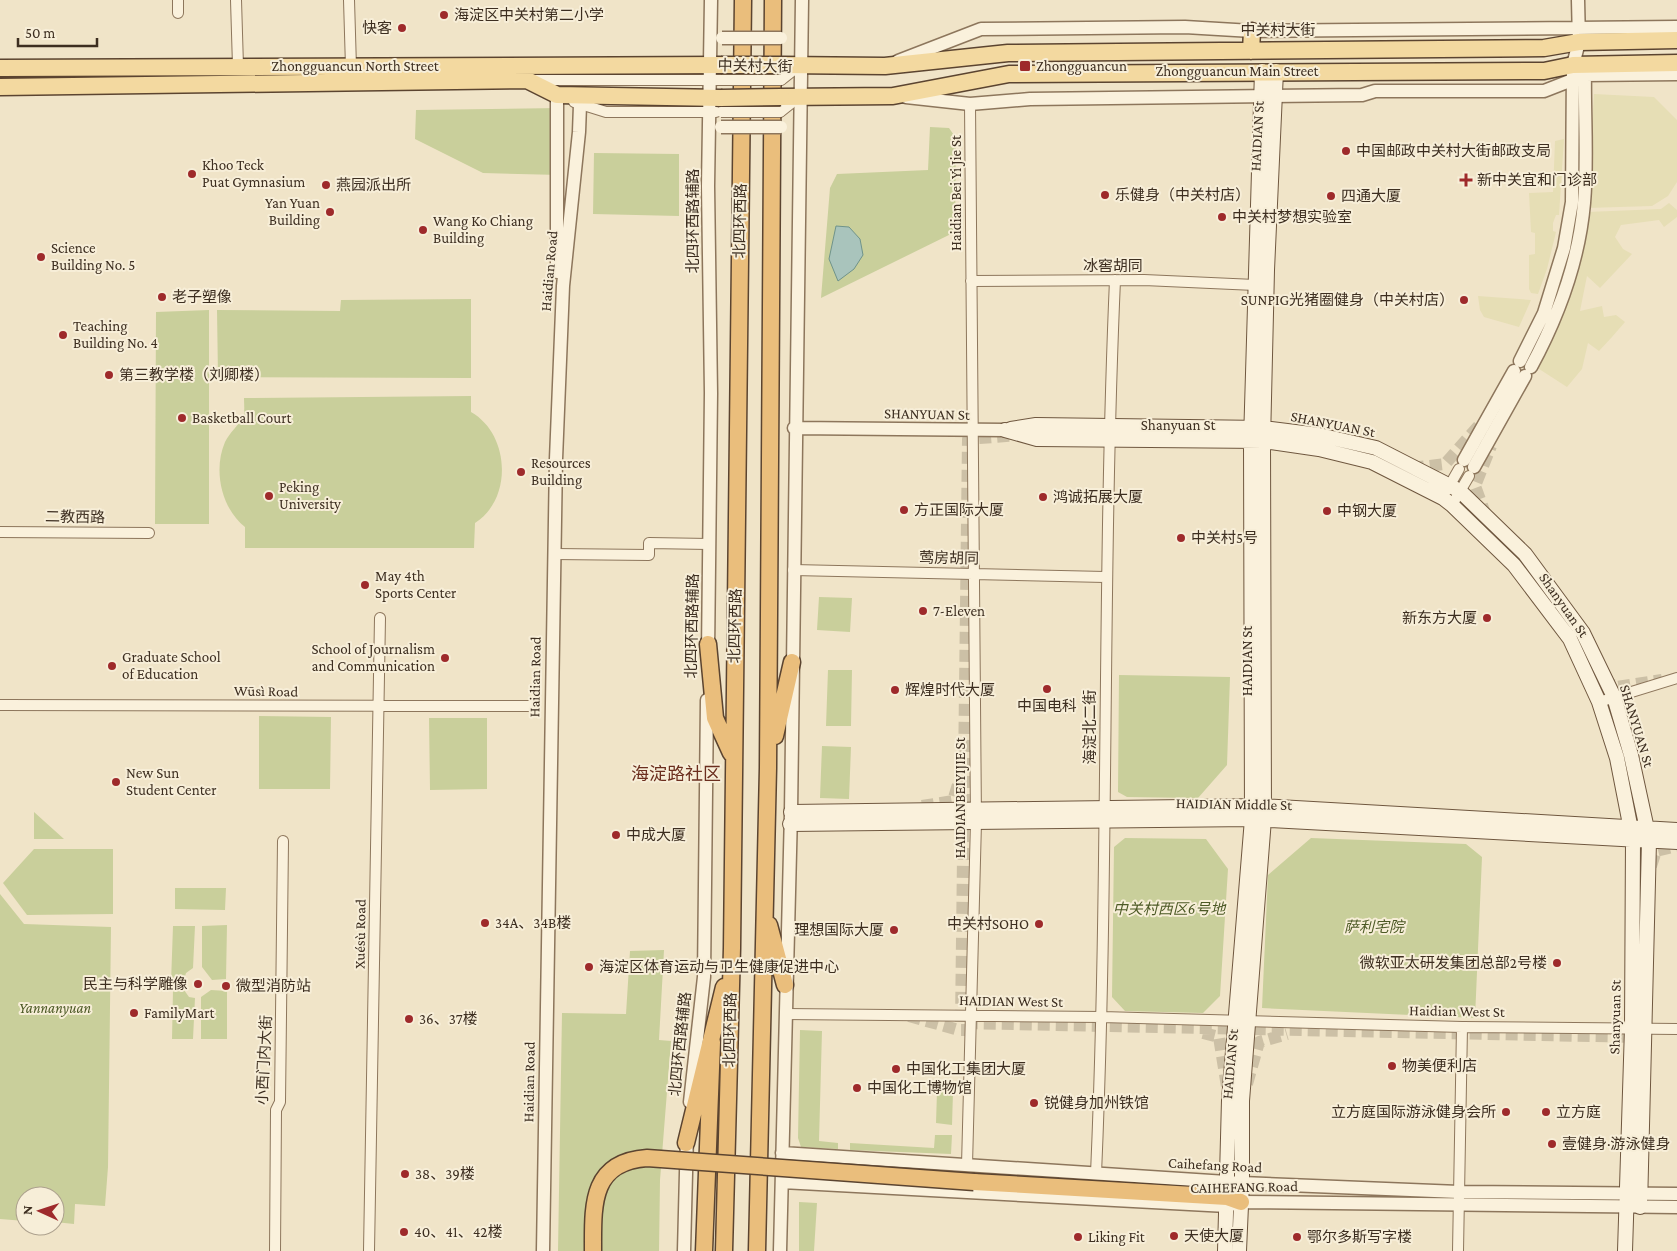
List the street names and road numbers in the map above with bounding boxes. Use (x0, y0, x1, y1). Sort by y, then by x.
street label: 中关村大街 (1240, 21, 1316, 38)
street label: 中关村大街 (717, 56, 793, 75)
street label: Zhongguancun North Street (271, 58, 440, 75)
street label: Zhongguancun Main Street (1155, 63, 1320, 80)
street label: HAIDIAN St (1247, 99, 1267, 172)
street label: Haidian Bei Yi Jie St (948, 134, 965, 251)
street label: 北四环西路辅路 (684, 168, 701, 274)
street label: 北四环西路 (730, 183, 749, 259)
street label: Haidian Road (538, 230, 560, 312)
street label: 冰窖胡同 (1083, 258, 1143, 274)
street label: SHANYUAN St (884, 405, 971, 423)
street label: SHANYUAN St (1289, 408, 1378, 440)
street label: Shanyuan St (1141, 417, 1216, 434)
street label: 二教西路 (45, 508, 105, 526)
street label: 莺房胡同 (919, 549, 979, 567)
street label: Shanyuan St (1535, 570, 1593, 642)
street label: 北四环西路辅路 (682, 573, 701, 679)
street label: 北四环西路 (725, 588, 744, 664)
street label: HAIDIAN St (1239, 625, 1255, 696)
street label: Haidian Road (526, 636, 544, 718)
street label: Wūsì Road (234, 682, 298, 700)
street label: SHANYUAN St (1617, 683, 1657, 770)
street label: 海淀北二街 (1081, 689, 1098, 765)
street label: HAIDIANBEIYIJIE St (952, 736, 969, 859)
street label: HAIDIAN Middle St (1176, 795, 1293, 813)
street label: Xuésù Road (351, 899, 369, 969)
street label: Shanyuan St (1606, 978, 1625, 1055)
street label: 北四环西路辅路 (666, 991, 693, 1097)
street label: 北四环西路 (720, 992, 739, 1068)
street label: HAIDIAN West St (959, 992, 1064, 1010)
street label: Haidian West St (1409, 1002, 1506, 1020)
street label: 小西门内大街 (254, 1015, 274, 1105)
street label: HAIDIAN St (1219, 1027, 1241, 1100)
street label: Haidian Road (520, 1041, 538, 1123)
street label: Caihefang Road (1167, 1155, 1263, 1176)
street label: CAIHEFANG Road (1190, 1178, 1298, 1196)

